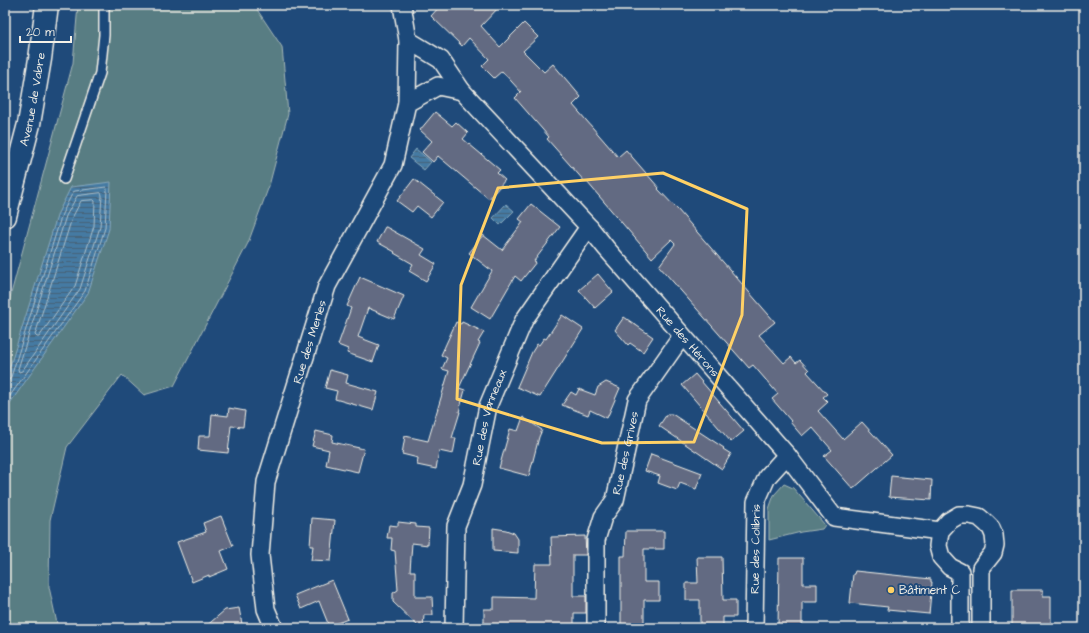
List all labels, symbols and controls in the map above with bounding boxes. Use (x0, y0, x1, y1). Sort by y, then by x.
scale bar (20, 18, 71, 44)
text: 20 m (26, 24, 55, 41)
street label: Avenue de Vabre (16, 51, 50, 148)
street label: Rue des Merles (289, 298, 331, 386)
street label: Rue des Hérons (652, 303, 723, 381)
street label: Rue des Vanneaux (468, 367, 512, 467)
street label: Rue des Grives (608, 410, 643, 496)
street label: Rue des Colibris (747, 504, 765, 594)
place label: Bâtiment C (899, 582, 961, 599)
marker: Bâtiment C (886, 585, 896, 595)

